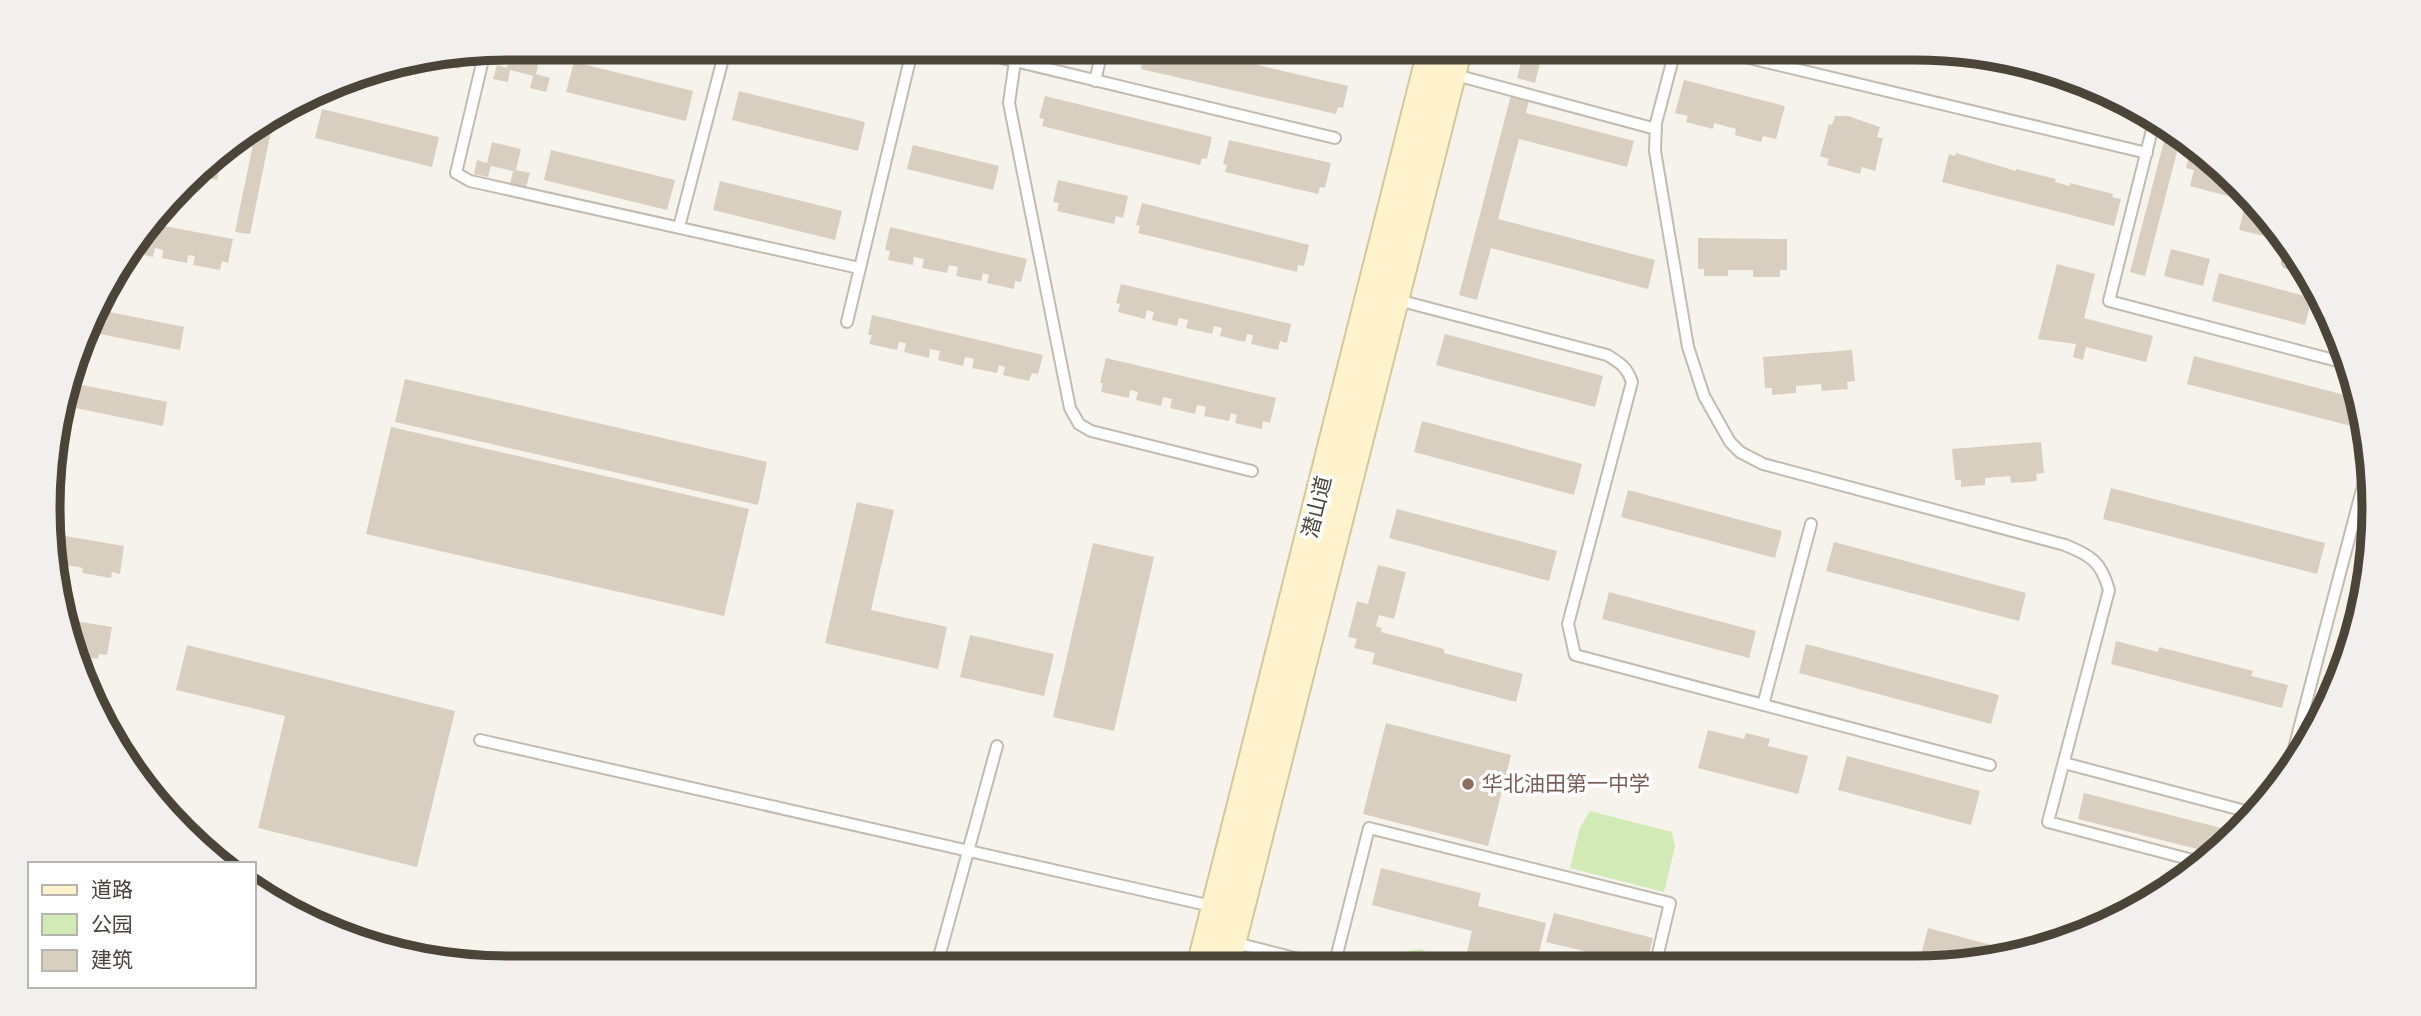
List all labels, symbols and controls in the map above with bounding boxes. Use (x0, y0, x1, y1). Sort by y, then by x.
street label: 潜山道 (1297, 473, 1337, 541)
place label: 华北油田第一中学 (1482, 771, 1650, 797)
marker: 华北油田第一中学 (1460, 776, 1476, 792)
legend (28, 862, 256, 988)
text: 道路 (91, 877, 133, 903)
text: 公园 (91, 912, 133, 938)
text: 建筑 (91, 947, 133, 973)

